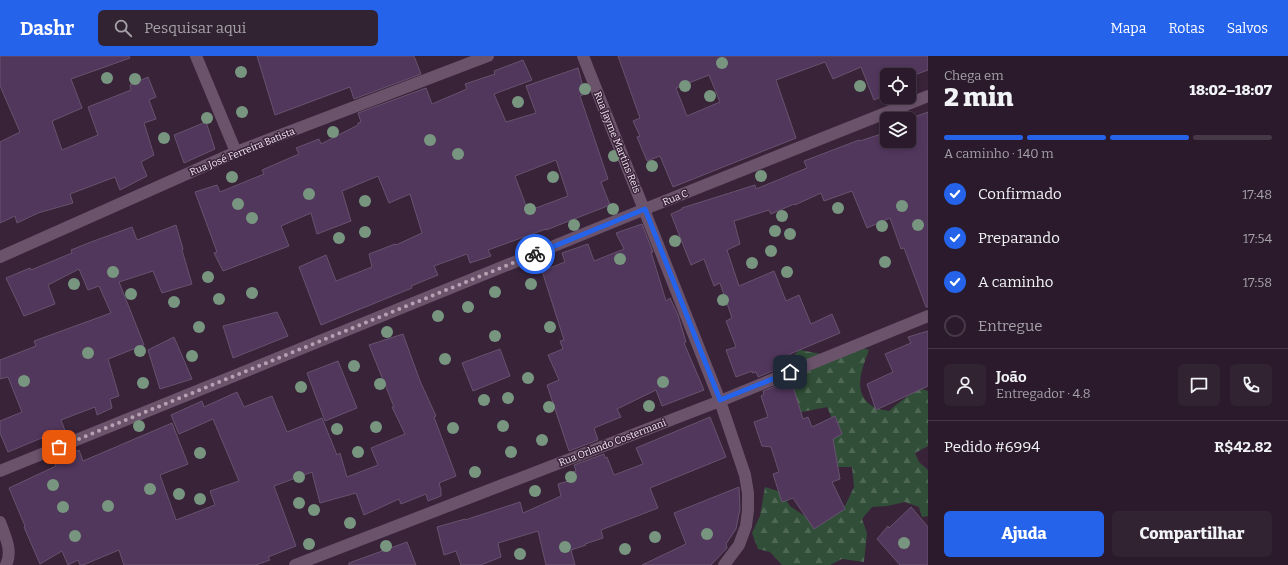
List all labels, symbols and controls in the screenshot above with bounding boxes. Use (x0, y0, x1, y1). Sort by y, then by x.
search box (98, 10, 378, 46)
text: Dashr (20, 17, 74, 40)
icon: search (112, 17, 134, 39)
text: Pesquisar aqui (144, 19, 246, 37)
text: Mapa (1110, 20, 1146, 37)
text: Rotas (1168, 20, 1205, 37)
text: Salvos (1227, 20, 1268, 37)
map controls (880, 68, 916, 148)
button: locate (880, 68, 916, 104)
text: Chega em (944, 68, 1004, 83)
text: 18:02–18:07 (1189, 81, 1272, 99)
text: 2 min (944, 82, 1014, 113)
street label: Rua Jayme Martins Reis (591, 90, 643, 195)
button: layers (880, 112, 916, 148)
street label: Rua José Ferreira Batista (188, 125, 297, 179)
text: A caminho · 140 m (944, 146, 1054, 161)
icon: check (944, 183, 966, 205)
text: Confirmado (978, 185, 1062, 203)
street label: Rua C (661, 187, 690, 208)
text: 17:48 (1242, 187, 1272, 202)
icon: check (944, 227, 966, 249)
text: Preparando (978, 229, 1060, 247)
text: 17:54 (1243, 231, 1272, 246)
courier (515, 234, 555, 274)
icon: bike (524, 243, 546, 265)
icon: check (944, 271, 966, 293)
text: A caminho (978, 273, 1054, 291)
text: 17:58 (1243, 275, 1272, 290)
text: Entregue (978, 317, 1042, 335)
pin (773, 355, 807, 389)
icon: home (779, 361, 801, 383)
button: person (944, 364, 986, 406)
button: chat (1178, 364, 1220, 406)
button: phone (1230, 364, 1272, 406)
text: João (996, 368, 1027, 386)
text: Entregador · 4.8 (996, 386, 1091, 401)
street label: Rua Orlando Costermani (557, 417, 668, 469)
pin (42, 430, 76, 464)
icon: bag (48, 436, 70, 458)
text: Pedido #6994 (944, 438, 1040, 456)
text: R$42.82 (1214, 438, 1272, 456)
button: Ajuda (944, 511, 1104, 557)
button: Compartilhar (1112, 511, 1272, 557)

